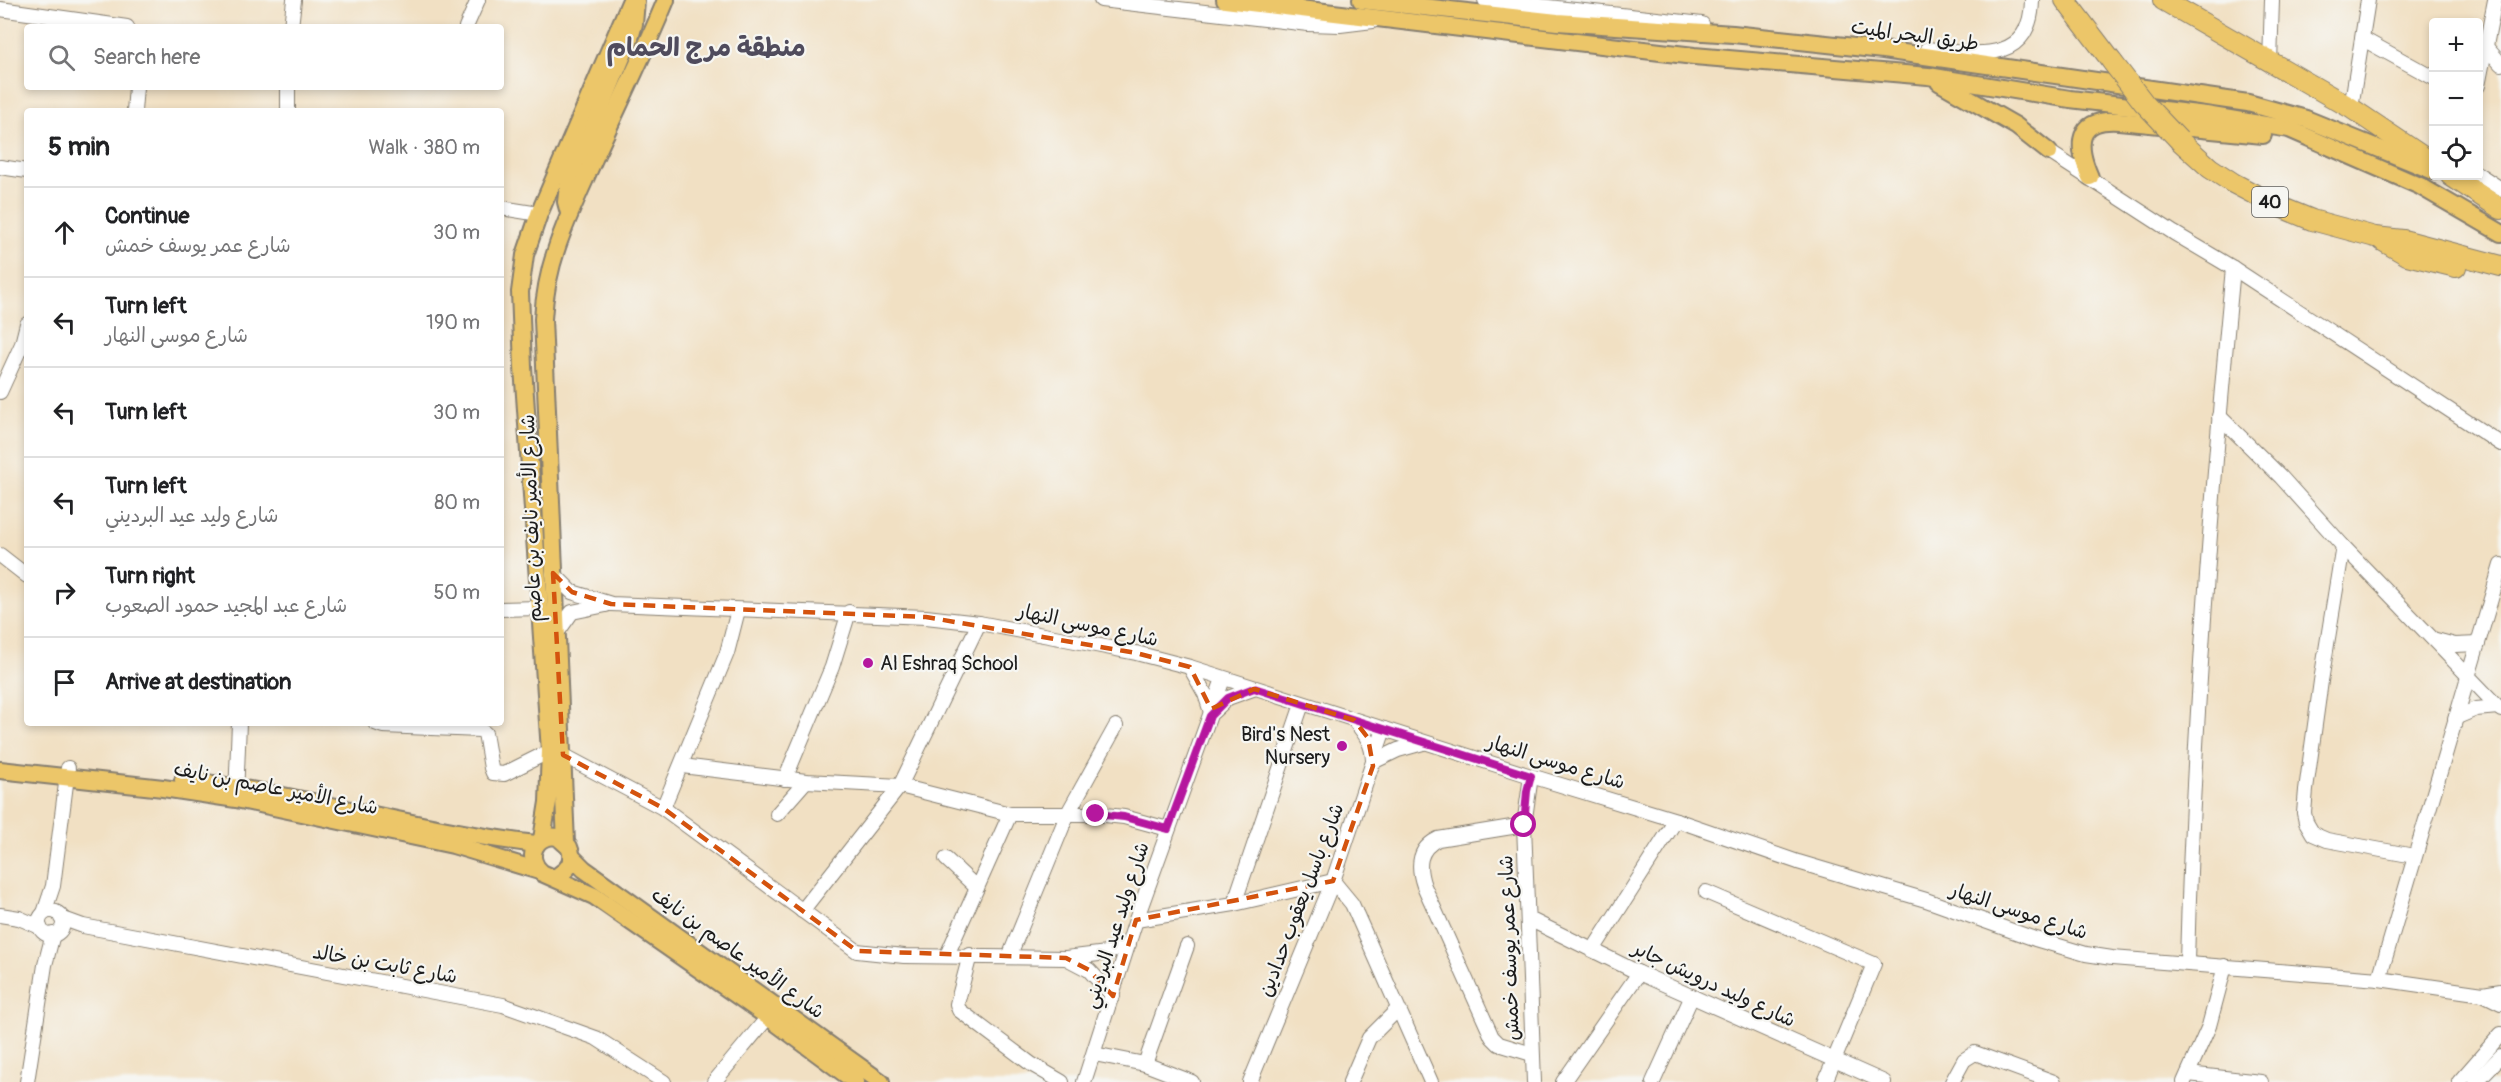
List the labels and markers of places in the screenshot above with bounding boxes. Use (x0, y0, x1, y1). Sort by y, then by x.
place label: Al Eshraq School (880, 651, 1018, 676)
marker: Al Eshraq School (861, 656, 875, 670)
place label: Bird's Nest Nursery (1241, 722, 1331, 770)
marker: Bird's Nest Nursery (1335, 739, 1349, 753)

